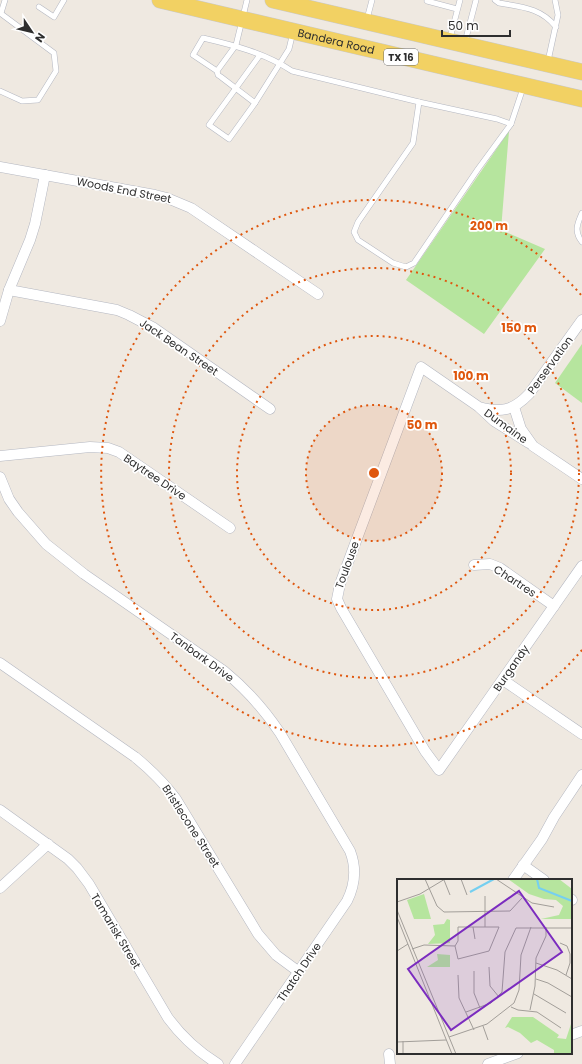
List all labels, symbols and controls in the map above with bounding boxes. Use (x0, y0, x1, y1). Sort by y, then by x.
north arrow (12, 12, 52, 52)
scale bar (442, 12, 510, 38)
text: 50 m (448, 17, 479, 34)
street label: Bandera Road (296, 25, 376, 58)
text: N (31, 30, 49, 46)
road number: TX 16 (384, 49, 418, 65)
street label: Woods End Street (75, 173, 173, 207)
text: 200 m (470, 217, 508, 234)
street label: Jack Bean Street (137, 315, 221, 379)
text: 150 m (501, 319, 537, 336)
street label: Perservation (523, 333, 577, 397)
text: 100 m (453, 367, 489, 384)
street label: Dumaine (481, 405, 531, 447)
text: 50 m (407, 416, 438, 433)
street label: Baytree Drive (120, 450, 190, 504)
centre of rings (367, 466, 381, 480)
street label: Toulouse (331, 539, 363, 591)
street label: Chartres (491, 561, 540, 601)
street label: Tanbark Drive (167, 628, 237, 686)
street label: Burgandy (489, 641, 533, 694)
street label: Bristlecone Street (158, 782, 224, 870)
inset map (397, 879, 572, 1054)
street label: Tamarisk Street (87, 890, 145, 972)
street label: Thatch Drive (273, 939, 325, 1005)

